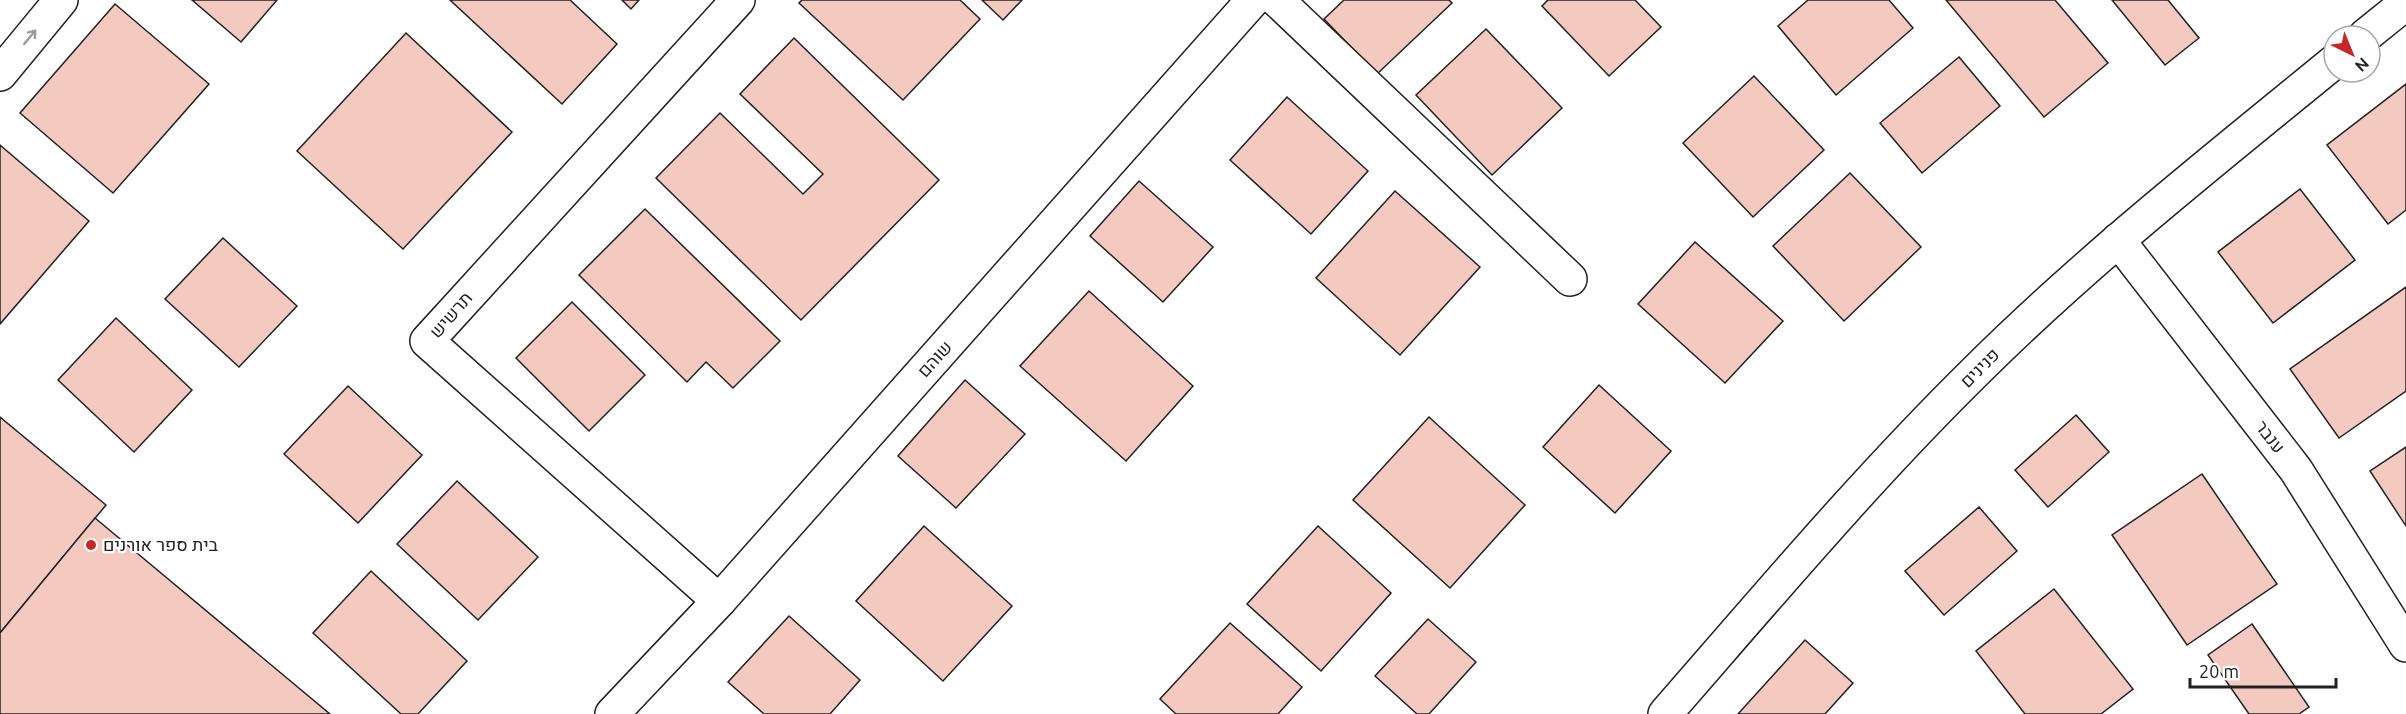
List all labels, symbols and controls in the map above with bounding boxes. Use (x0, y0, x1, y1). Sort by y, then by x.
north arrow (2322, 24, 2382, 84)
one-way arrow (24, 29, 37, 45)
text: N (2352, 54, 2373, 76)
street label: תרשיש (425, 287, 476, 341)
street label: שוהם (913, 336, 956, 380)
street label: פנינים (1956, 344, 2003, 391)
street label: ענבר (2252, 416, 2290, 456)
place label: בית ספר אורנים (103, 534, 219, 554)
marker: בית ספר אורנים (84, 538, 98, 552)
scale bar (2190, 651, 2336, 689)
text: 20 m (2199, 661, 2239, 681)

